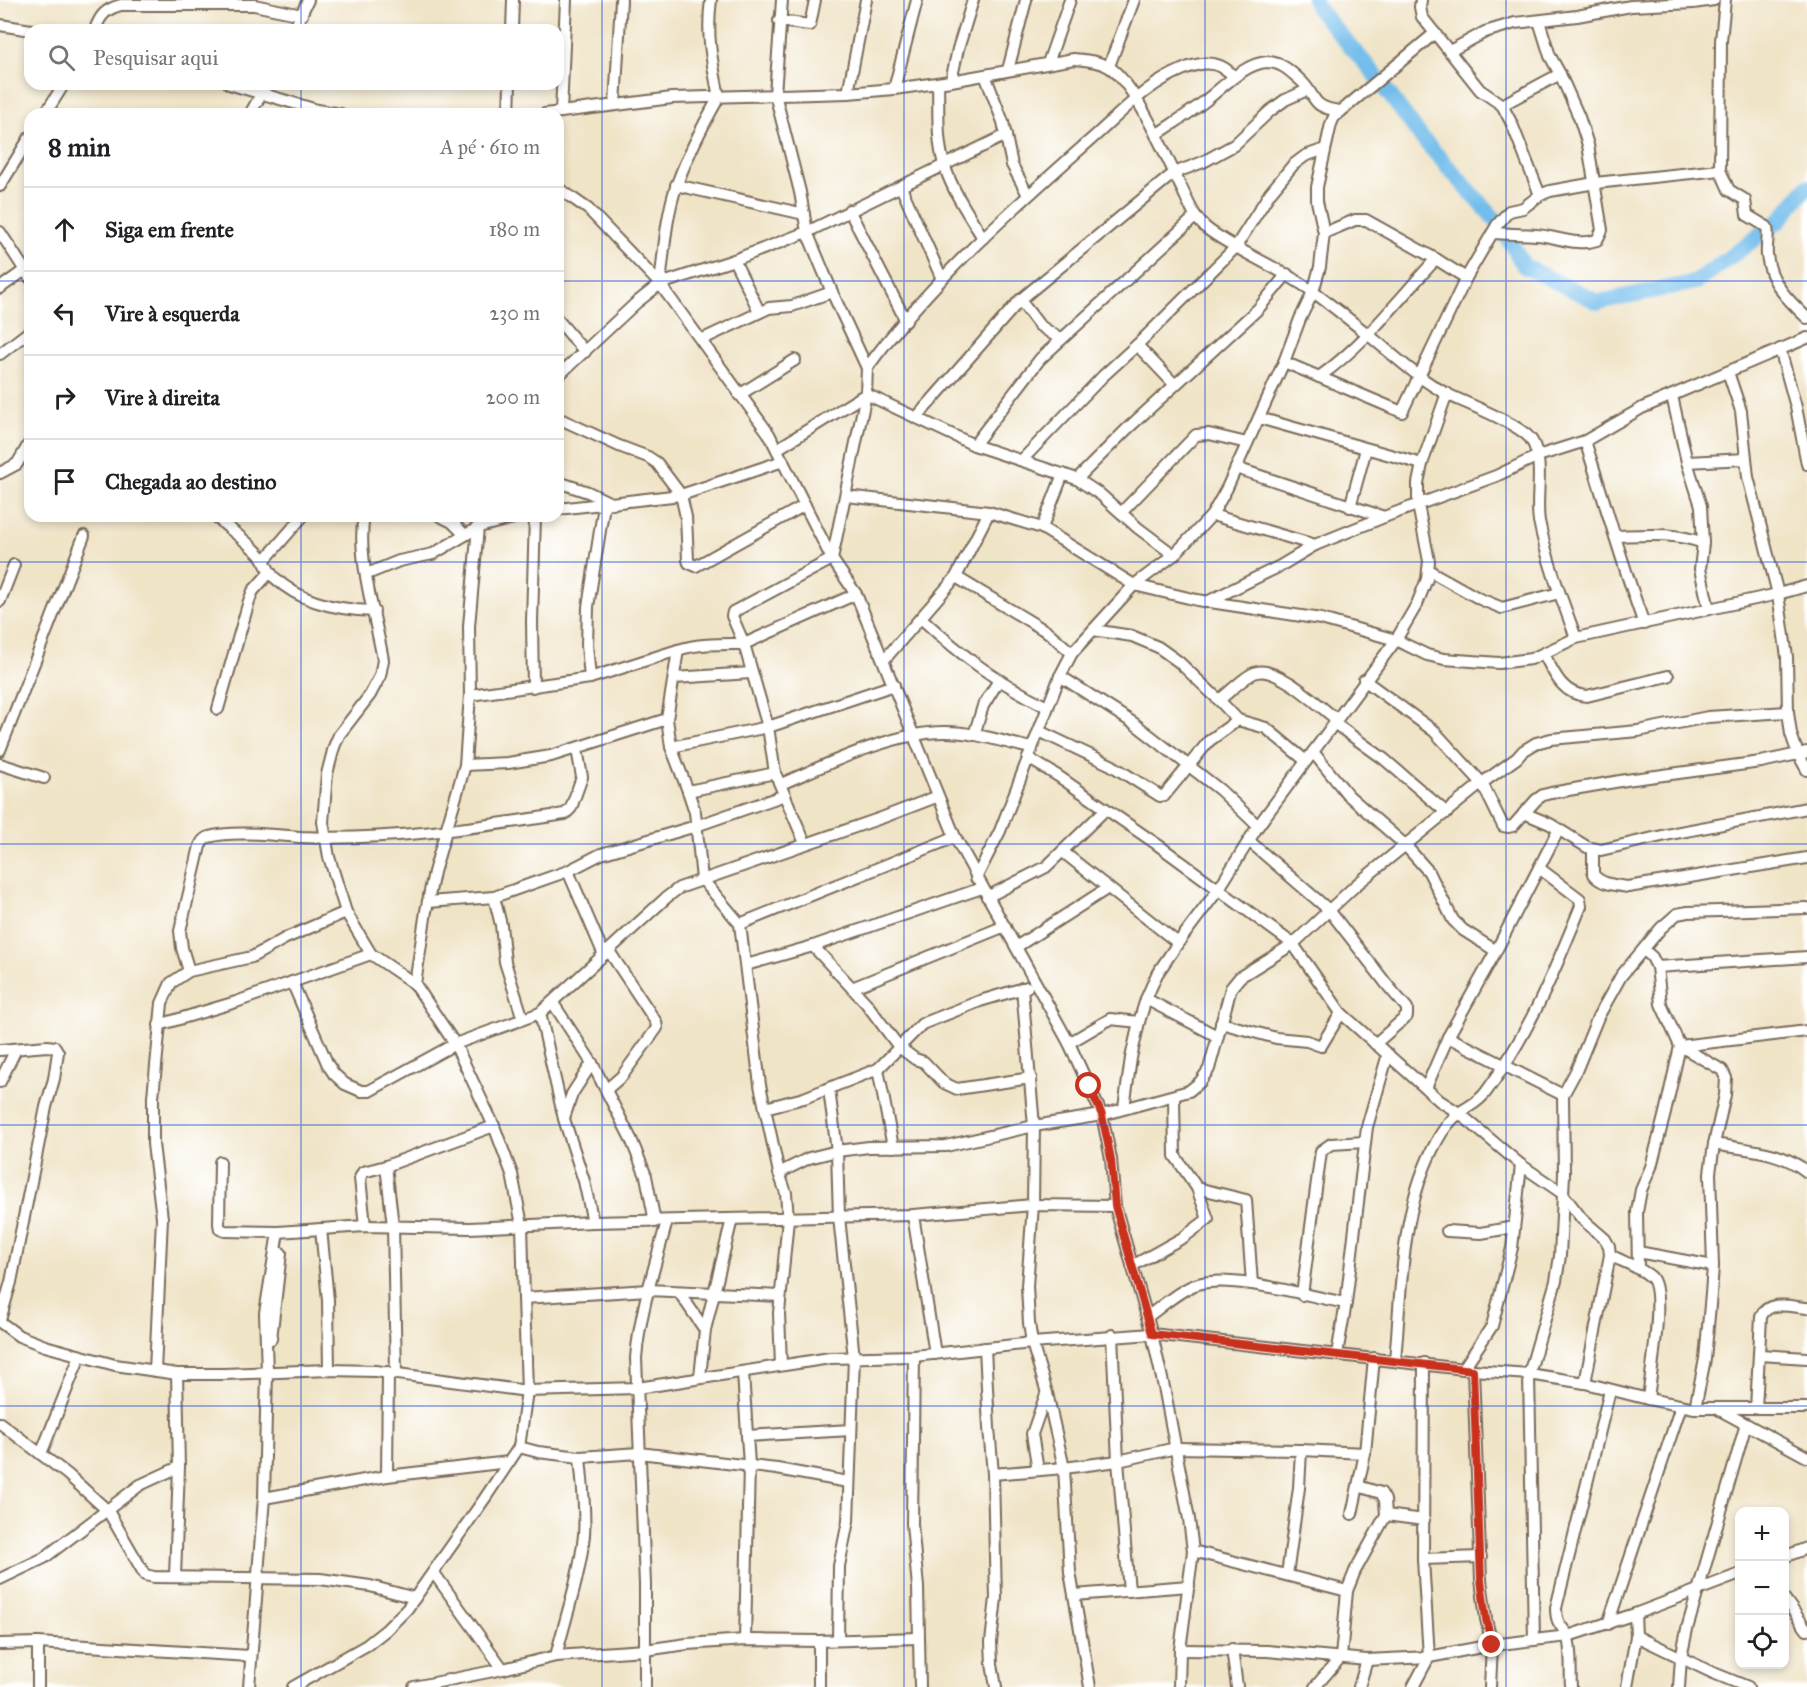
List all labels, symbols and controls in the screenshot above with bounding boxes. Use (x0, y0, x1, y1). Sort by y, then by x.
search box (24, 24, 564, 90)
icon: search (45, 41, 78, 74)
text: Pesquisar aqui (93, 44, 218, 71)
text: 8 min (48, 131, 111, 163)
text: A pé · 610 m (440, 135, 540, 159)
icon: ahead (48, 213, 81, 246)
text: Siga em frente (105, 216, 234, 243)
text: 180 m (489, 217, 540, 241)
icon: left (48, 297, 81, 330)
text: Vire à esquerda (105, 300, 239, 327)
text: 230 m (489, 301, 540, 325)
icon: right (48, 381, 81, 414)
text: Vire à direita (105, 384, 220, 411)
text: 200 m (486, 385, 540, 409)
icon: arrive (48, 465, 81, 498)
text: Chegada ao destino (105, 468, 276, 495)
route start (1075, 1072, 1101, 1098)
map controls (1735, 1507, 1789, 1669)
button: + (1735, 1507, 1789, 1561)
button: − (1735, 1561, 1789, 1615)
button: locate (1735, 1615, 1789, 1669)
route end (1478, 1631, 1504, 1657)

